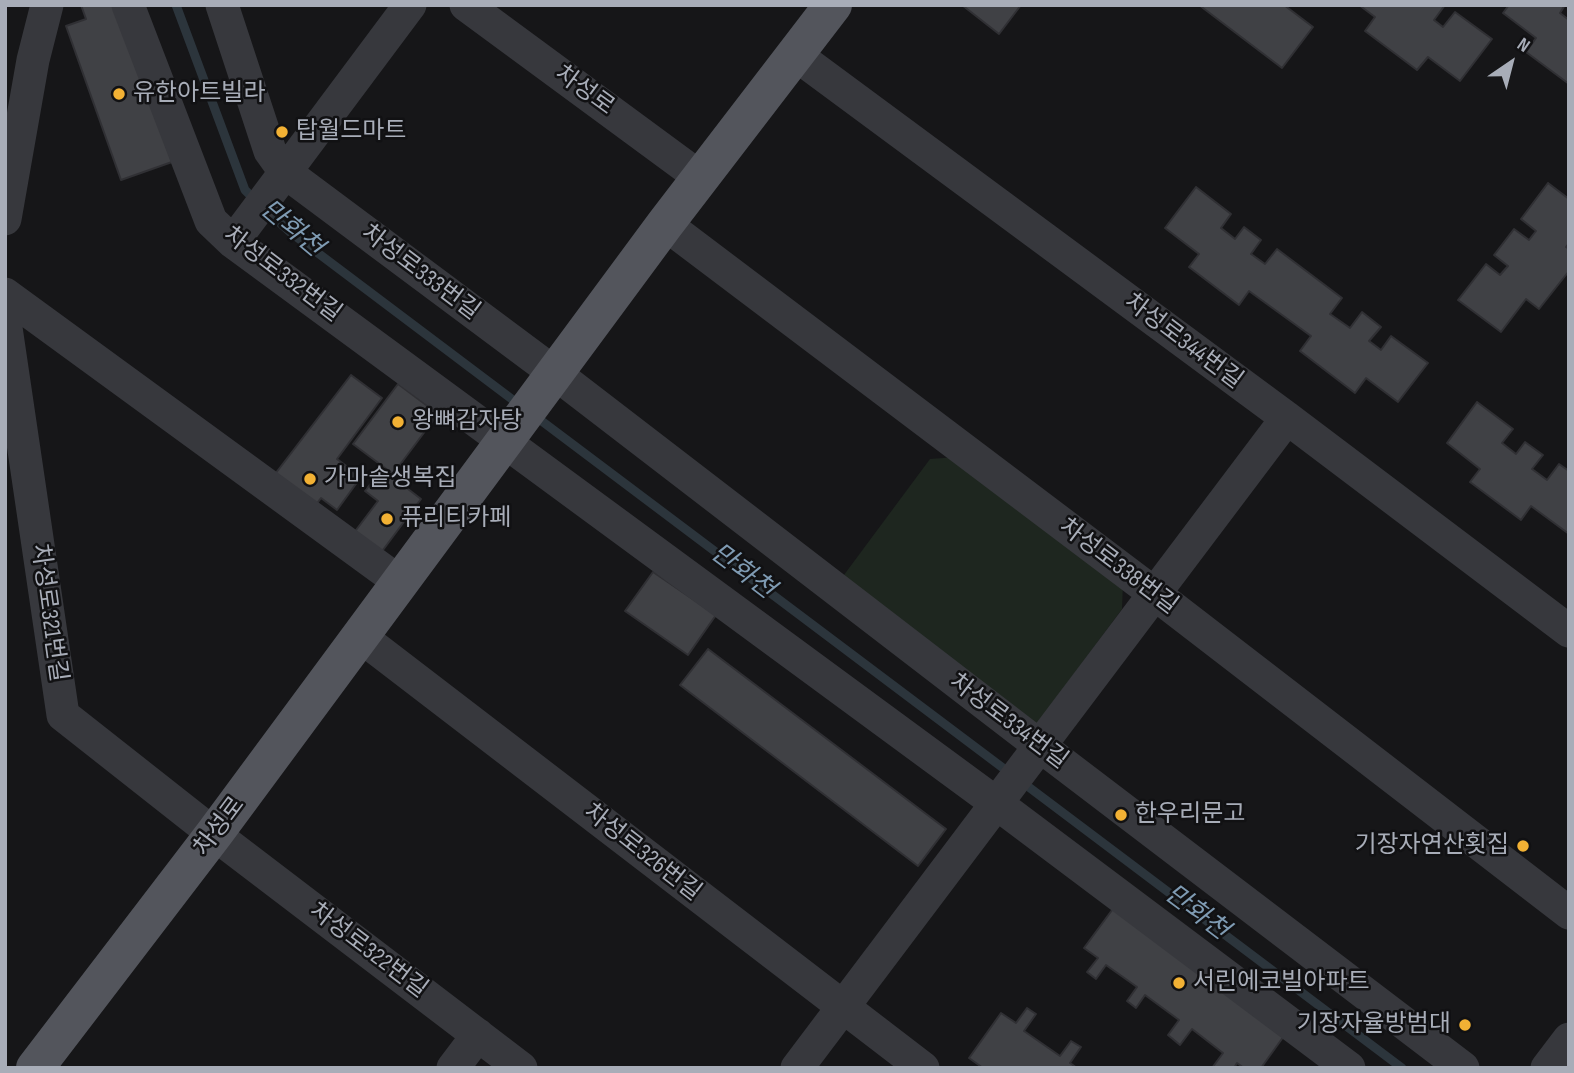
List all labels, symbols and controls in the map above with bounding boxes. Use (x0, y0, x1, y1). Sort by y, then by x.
north arrow (1476, 28, 1546, 98)
text: N (1513, 33, 1534, 58)
street label: 차성로 (549, 60, 619, 122)
place label: 유한아트빌라 (133, 80, 265, 108)
marker: 유한아트빌라 (111, 86, 127, 102)
place label: 탑월드마트 (296, 118, 406, 146)
marker: 탑월드마트 (274, 124, 290, 140)
water label: 만화천 (253, 194, 329, 264)
street label: 차성로333번길 (355, 219, 485, 327)
street label: 차성로332번길 (217, 221, 347, 329)
street label: 차성로344번길 (1118, 288, 1248, 396)
place label: 왕뼈감자탕 (412, 408, 522, 436)
marker: 왕뼈감자탕 (390, 414, 406, 430)
place label: 가마솥생복집 (324, 465, 456, 493)
marker: 가마솥생복집 (302, 471, 318, 487)
place label: 퓨리티카페 (401, 505, 511, 533)
marker: 퓨리티카페 (379, 511, 395, 527)
street label: 차성로338번길 (1053, 513, 1183, 621)
water label: 만화천 (704, 538, 780, 606)
street label: 차성로321번길 (24, 542, 72, 684)
street label: 차성로334번길 (943, 668, 1073, 776)
street label: 차성로 (189, 792, 251, 862)
street label: 차성로326번길 (578, 798, 706, 908)
place label: 한우리문고 (1135, 801, 1245, 829)
marker: 한우리문고 (1113, 807, 1129, 823)
place label: 기장자연산횟집 (1354, 832, 1509, 860)
marker: 기장자연산횟집 (1515, 838, 1531, 854)
water label: 만화천 (1158, 879, 1234, 947)
street label: 차성로322번길 (303, 897, 433, 1005)
place label: 서린에코빌아파트 (1193, 969, 1370, 997)
marker: 서린에코빌아파트 (1171, 975, 1187, 991)
place label: 기장자율방범대 (1296, 1011, 1451, 1039)
marker: 기장자율방범대 (1457, 1017, 1473, 1033)

